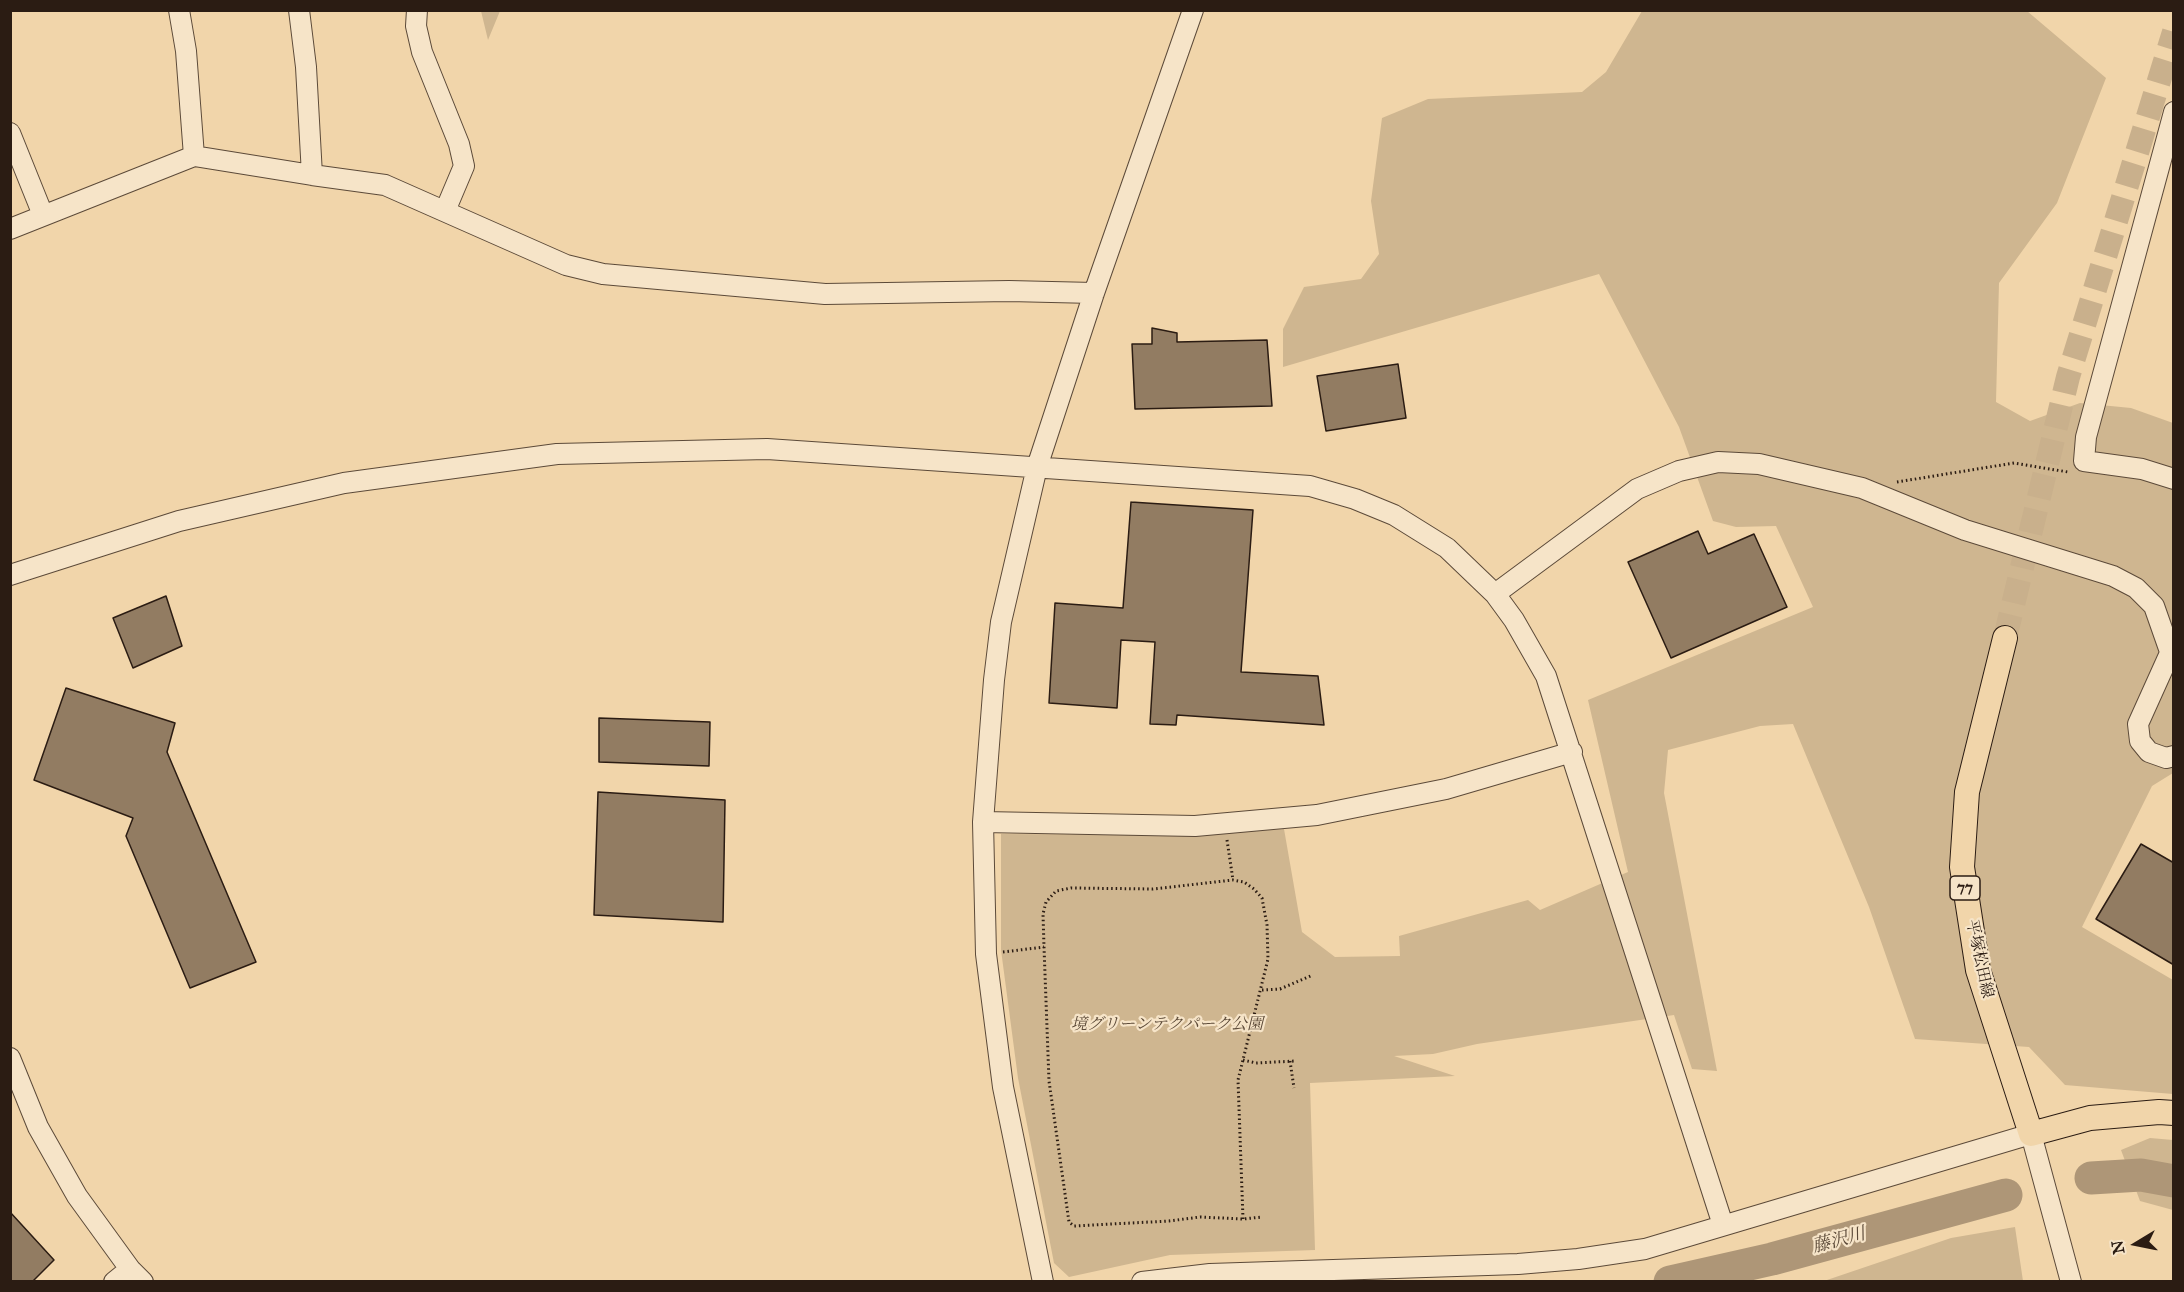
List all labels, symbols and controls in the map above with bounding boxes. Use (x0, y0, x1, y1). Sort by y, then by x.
road number: 77 (1950, 876, 1980, 900)
street label: 平塚松田線 (1961, 918, 1997, 1000)
park label: 境グリーンテクパーク公園 (1071, 1015, 1263, 1035)
north arrow (2106, 1214, 2166, 1274)
water label: 藤沢川 (1810, 1224, 1868, 1258)
text: N (2107, 1239, 2128, 1256)

